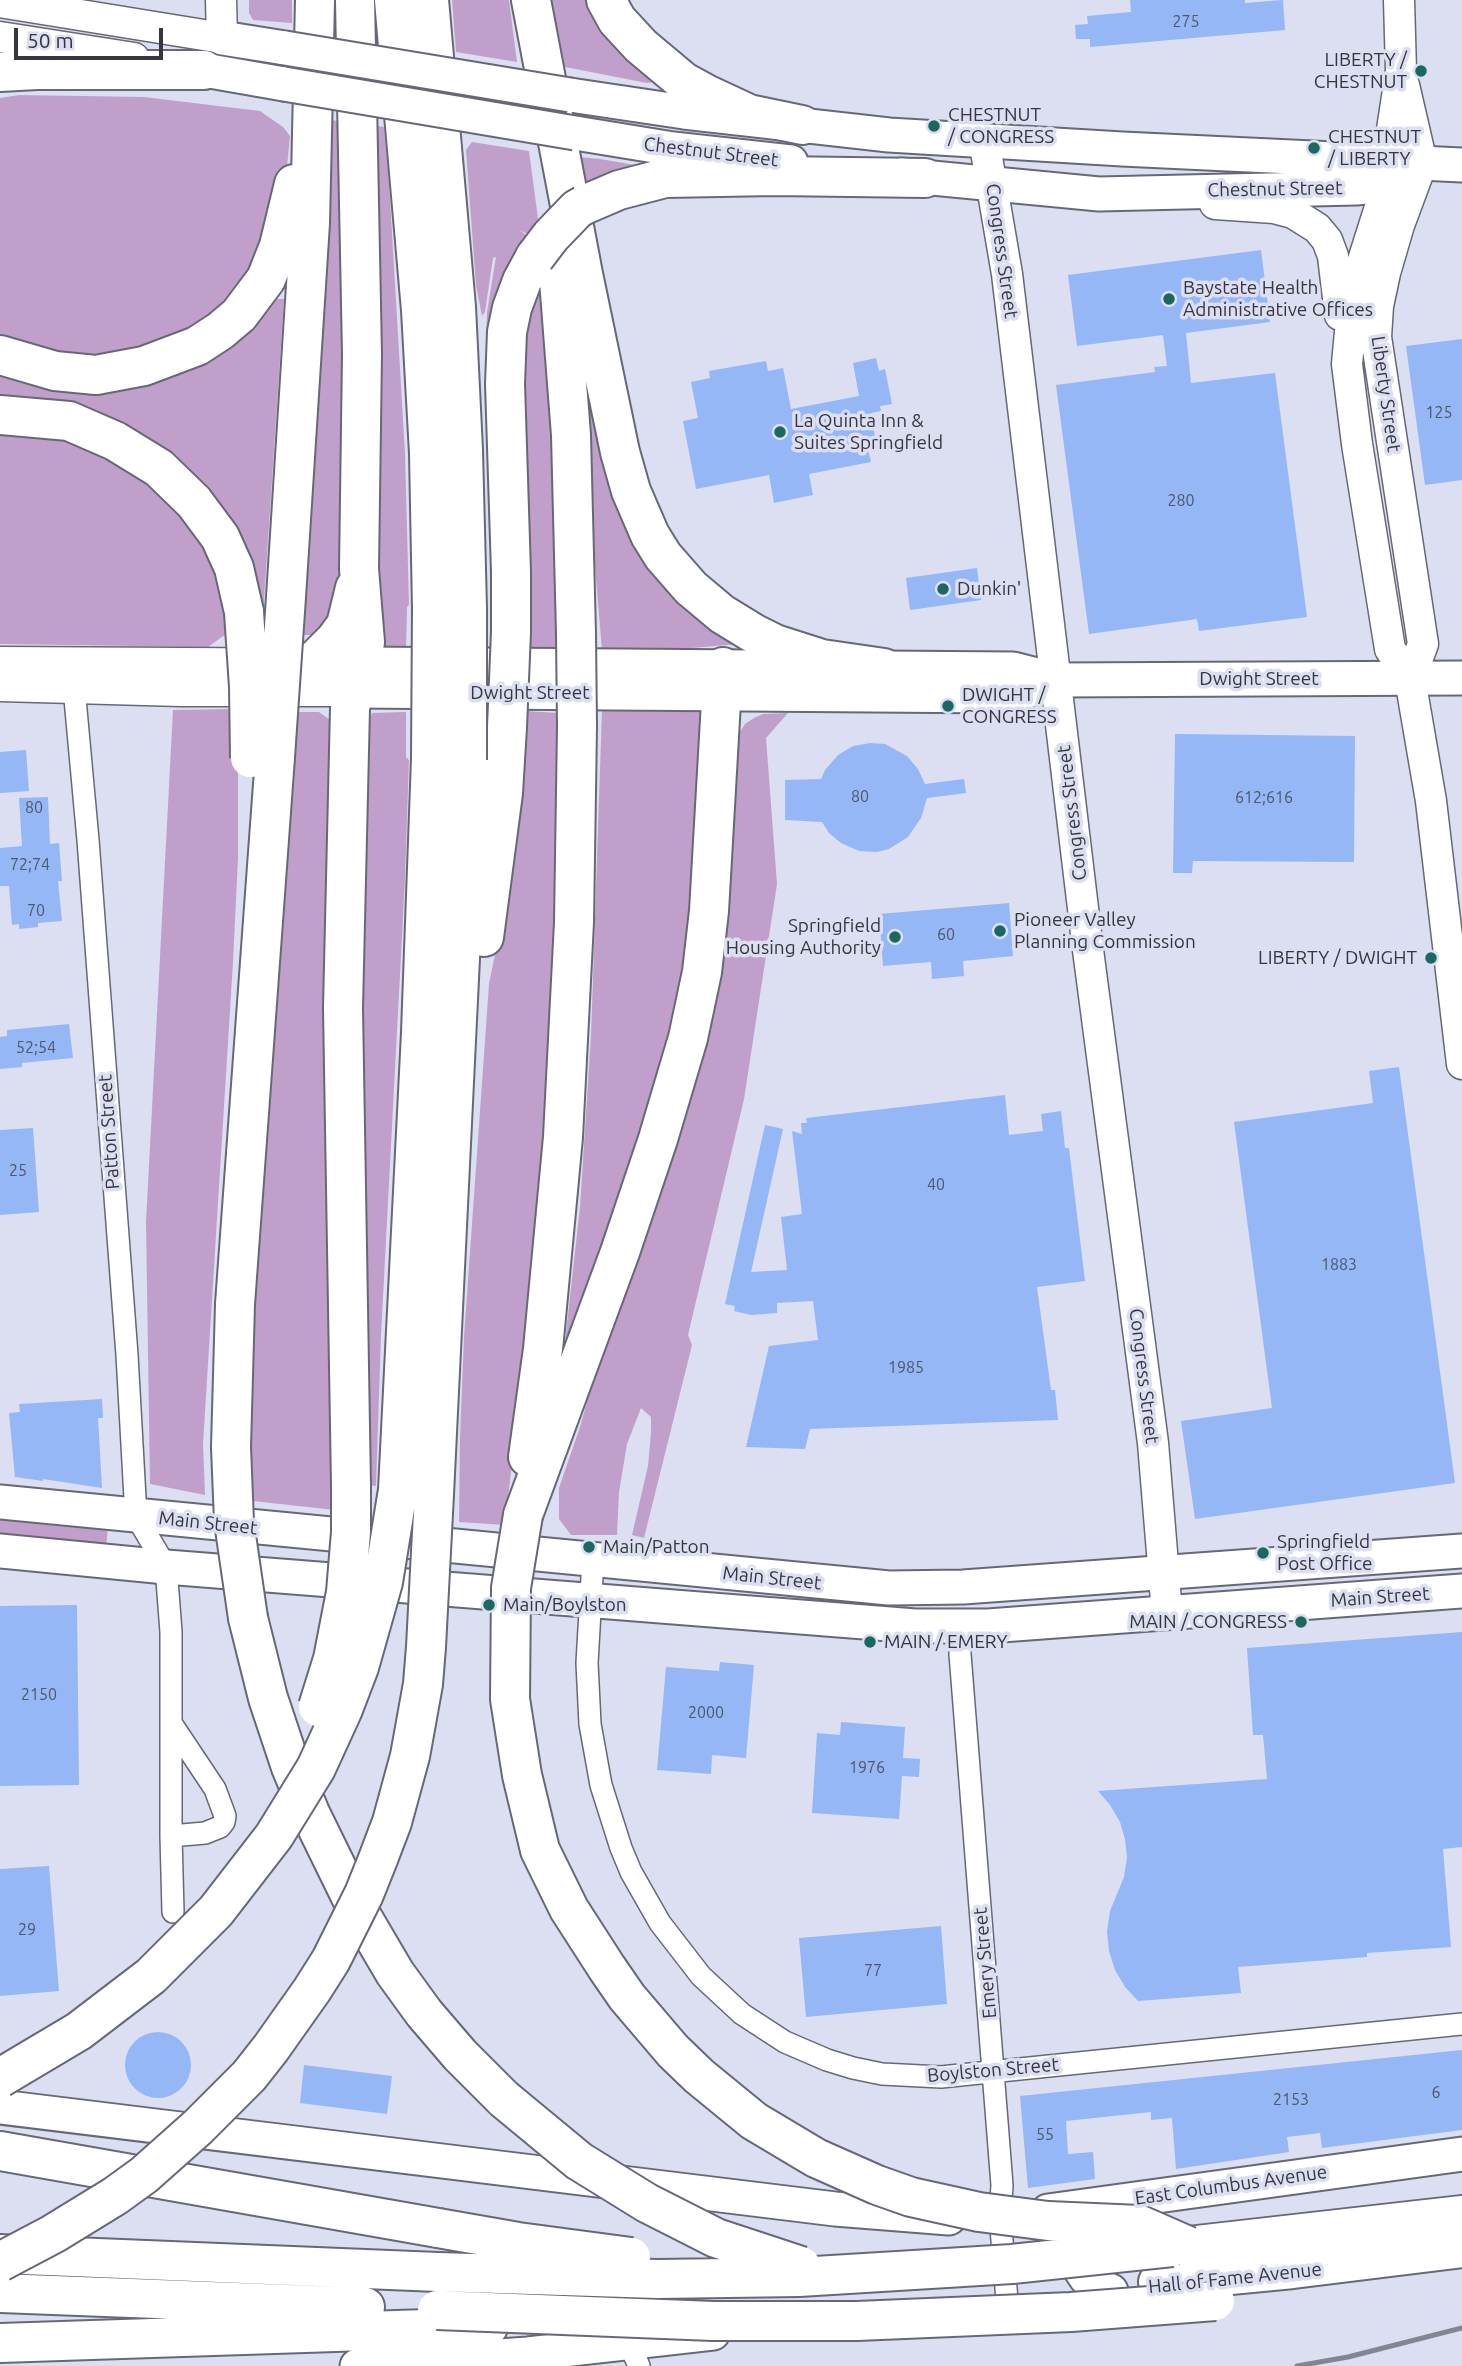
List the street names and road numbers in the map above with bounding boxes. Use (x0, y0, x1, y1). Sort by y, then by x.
street label: Chestnut Street (642, 132, 780, 172)
street label: Chestnut Street (1207, 176, 1343, 202)
street label: Congress Street (981, 182, 1023, 320)
street label: Liberty Street (1367, 334, 1405, 454)
street label: Dwight Street (1199, 668, 1319, 690)
street label: Dwight Street (470, 682, 590, 704)
street label: Congress Street (1052, 744, 1092, 882)
street label: Patton Street (94, 1074, 124, 1190)
street label: Congress Street (1124, 1307, 1164, 1445)
street label: Main Street (158, 1506, 258, 1540)
street label: Main Street (722, 1561, 822, 1595)
street label: Main Street (1330, 1582, 1430, 1612)
street label: Emery Street (969, 1906, 1001, 2020)
street label: Boylston Street (926, 2053, 1060, 2087)
street label: East Columbus Avenue (1133, 2160, 1329, 2210)
street label: Hall of Fame Avenue (1147, 2258, 1323, 2298)

